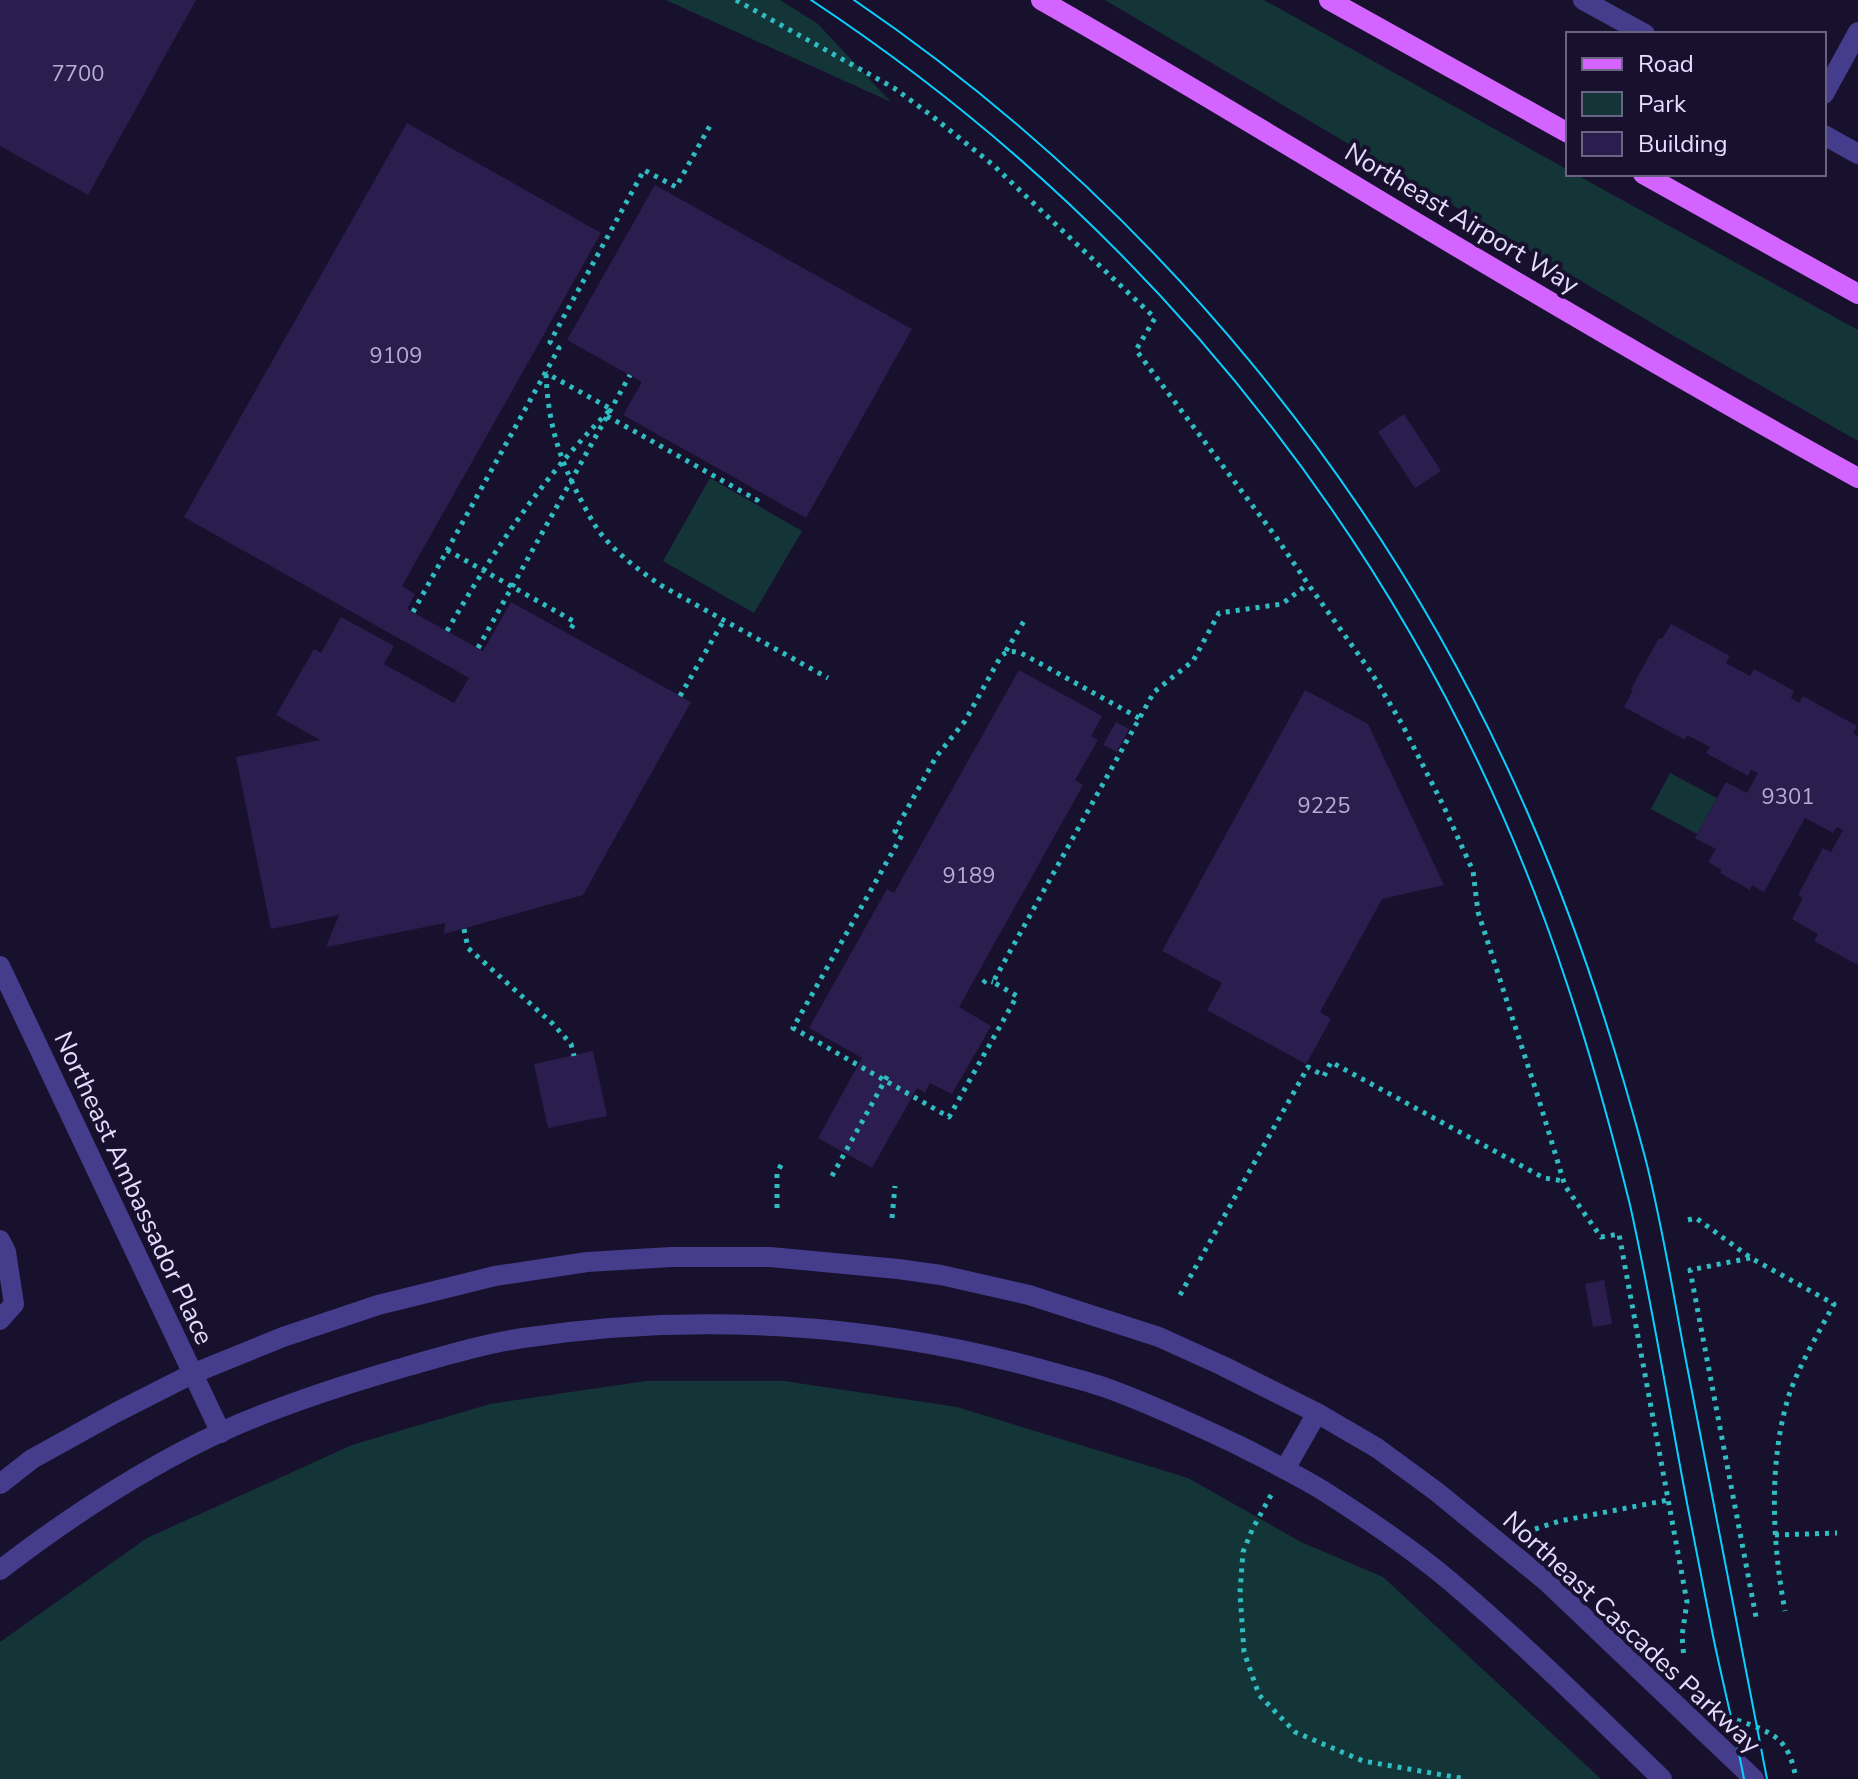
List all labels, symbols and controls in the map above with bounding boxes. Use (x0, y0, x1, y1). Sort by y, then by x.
legend (1566, 32, 1826, 176)
text: Road (1638, 48, 1694, 80)
house number: 7700 (52, 59, 104, 89)
text: Park (1638, 88, 1687, 120)
text: Building (1638, 128, 1728, 160)
street label: Northeast Airport Way (1338, 135, 1586, 303)
house number: 9109 (370, 341, 422, 371)
house number: 9301 (1762, 782, 1814, 812)
house number: 9225 (1298, 791, 1350, 821)
house number: 9189 (943, 861, 995, 891)
street label: Northeast Ambassador Place (46, 1026, 222, 1350)
street label: Northeast Cascades Parkway (1495, 1503, 1769, 1762)

